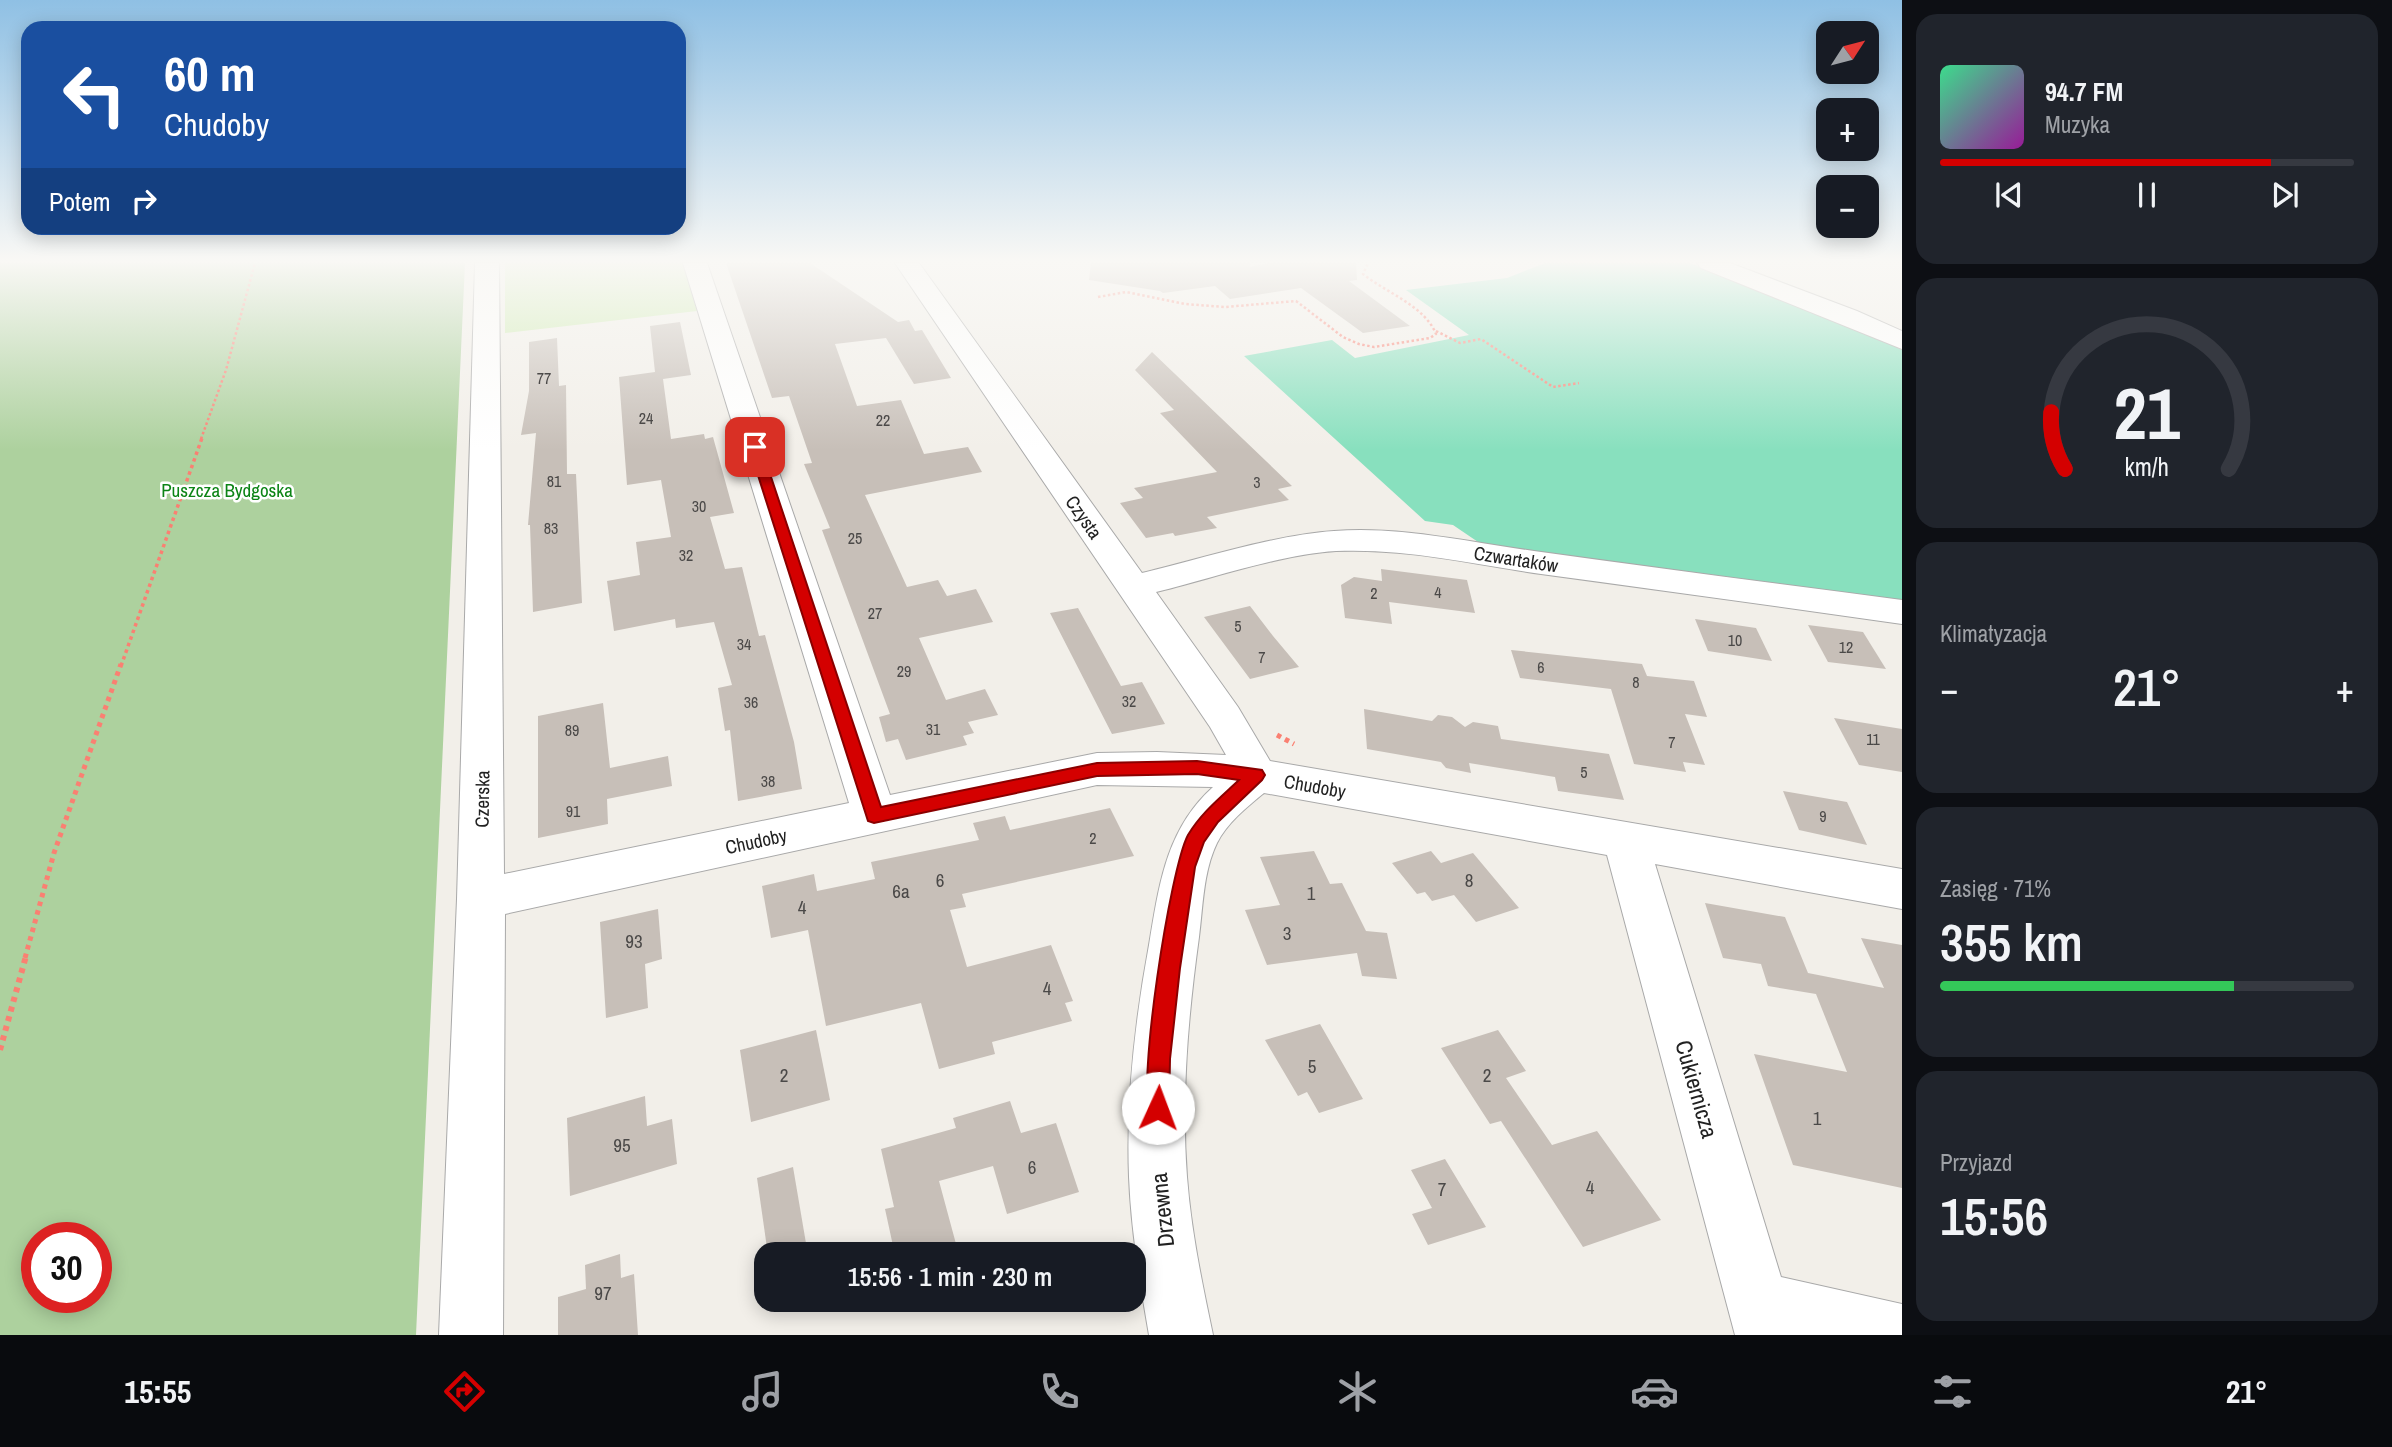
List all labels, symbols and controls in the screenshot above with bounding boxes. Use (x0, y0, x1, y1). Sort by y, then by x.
north arrow (1816, 21, 1880, 84)
map controls (1816, 21, 1879, 238)
text: 60 m (164, 40, 256, 106)
icon: left (49, 49, 140, 140)
text: 94.7 FM (2045, 74, 2123, 109)
button: + (1816, 98, 1879, 161)
text: Chudoby (164, 103, 269, 146)
text: Muzyka (2045, 109, 2110, 140)
button: − (1816, 175, 1879, 238)
icon: previous (1990, 176, 2028, 214)
icon: pause (2128, 176, 2166, 214)
icon: next (2266, 176, 2304, 214)
icon: right (125, 182, 163, 220)
text: Potem (49, 184, 111, 219)
text: 21 (2114, 365, 2181, 463)
house number: 77 (537, 367, 551, 389)
house number: 24 (639, 407, 653, 429)
house number: 22 (876, 409, 890, 431)
pin (725, 417, 785, 477)
icon: arrive (736, 428, 774, 466)
text: km/h (2125, 450, 2169, 484)
house number: 81 (547, 470, 562, 492)
house number: 3 (1253, 471, 1261, 493)
park label: Puszcza Bydgoska (161, 477, 293, 503)
street label: Czysta (1060, 490, 1108, 544)
house number: 30 (692, 495, 706, 517)
house number: 83 (544, 517, 558, 539)
house number: 25 (848, 527, 862, 549)
street label: Czwartaków (1472, 540, 1561, 579)
house number: 32 (679, 544, 693, 566)
house number: 4 (1434, 581, 1442, 603)
house number: 2 (1370, 582, 1378, 604)
house number: 27 (868, 602, 882, 624)
house number: 5 (1234, 615, 1242, 637)
text: Klimatyzacja (1940, 618, 2047, 649)
house number: 10 (1728, 629, 1742, 651)
house number: 34 (737, 633, 751, 655)
house number: 12 (1839, 636, 1853, 658)
house number: 7 (1258, 646, 1266, 668)
text: 21° (2113, 652, 2181, 722)
house number: 6 (1537, 656, 1545, 678)
house number: 29 (897, 660, 911, 682)
text: − (1940, 663, 1958, 714)
text: + (2336, 663, 2354, 714)
house number: 8 (1632, 671, 1640, 693)
house number: 32 (1122, 690, 1136, 712)
house number: 36 (744, 691, 758, 713)
house number: 31 (926, 718, 941, 740)
house number: 89 (565, 719, 579, 741)
house number: 11 (1866, 728, 1881, 750)
house number: 7 (1668, 731, 1676, 753)
house number: 5 (1580, 761, 1588, 783)
street label: Chudoby (1282, 768, 1348, 804)
street label: Czerska (469, 770, 496, 828)
house number: 38 (761, 770, 775, 792)
house number: 91 (566, 800, 581, 822)
house number: 9 (1819, 805, 1827, 827)
street label: Chudoby (723, 822, 789, 860)
house number: 2 (1089, 827, 1097, 849)
house number: 6 (936, 867, 944, 893)
house number: 8 (1465, 867, 1473, 893)
text: Zasięg · 71% (1940, 873, 2051, 904)
house number: 6a (892, 878, 910, 904)
house number: 1 (1307, 880, 1316, 906)
house number: 4 (798, 894, 807, 920)
text: 355 km (1940, 907, 2083, 977)
house number: 3 (1283, 920, 1291, 946)
house number: 93 (625, 928, 643, 954)
house number: 4 (1043, 975, 1052, 1001)
street label: Cukiernicza (1668, 1036, 1726, 1142)
house number: 5 (1308, 1053, 1317, 1079)
house number: 2 (780, 1062, 788, 1088)
house number: 2 (1483, 1062, 1491, 1088)
position arrow (1121, 1071, 1195, 1145)
house number: 1 (1813, 1105, 1822, 1131)
house number: 95 (613, 1132, 631, 1158)
text: Przyjazd (1940, 1147, 2012, 1178)
house number: 6 (1028, 1154, 1036, 1180)
street label: Drzewna (1143, 1171, 1181, 1249)
house number: 4 (1586, 1174, 1595, 1200)
house number: 7 (1438, 1176, 1447, 1202)
text: 15:56 (1940, 1181, 2048, 1251)
speed limit sign: 30 (21, 1222, 112, 1313)
text: 15:56 · 1 min · 230 m (848, 1259, 1052, 1294)
house number: 97 (594, 1280, 612, 1306)
icon: directions (440, 1367, 489, 1416)
icon: music (738, 1367, 787, 1416)
icon: phone (1035, 1367, 1084, 1416)
icon: climate (1333, 1367, 1382, 1416)
icon: car (1630, 1367, 1679, 1416)
icon: filters (1928, 1367, 1977, 1416)
text: 15:55 (124, 1370, 191, 1413)
text: 21° (2226, 1370, 2268, 1413)

